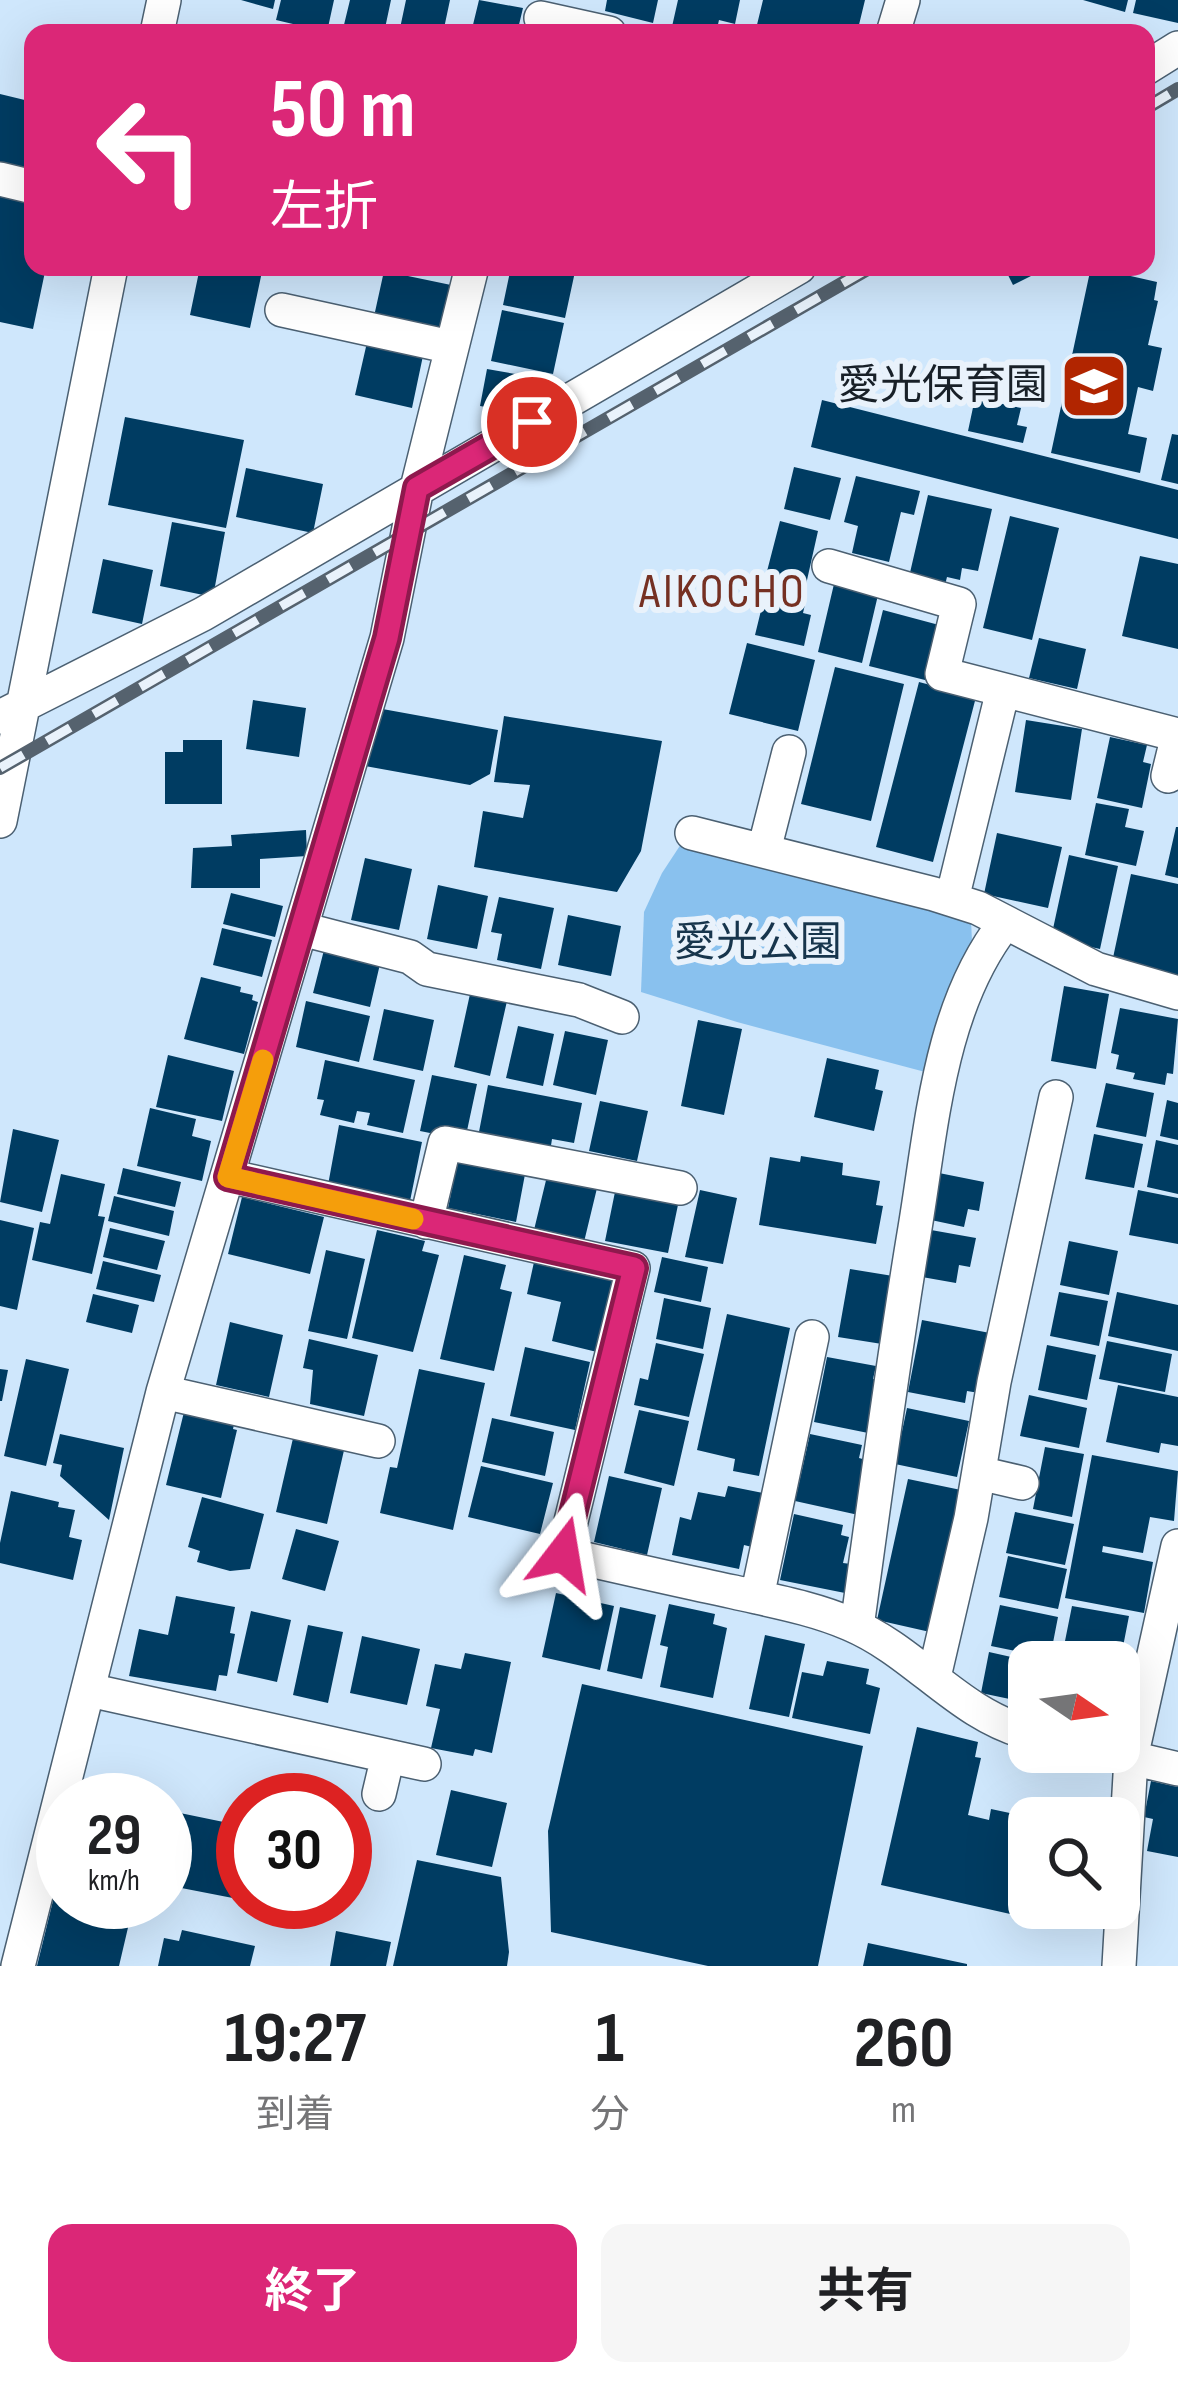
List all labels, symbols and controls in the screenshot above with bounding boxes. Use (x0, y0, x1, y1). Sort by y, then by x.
text: 50 m (270, 60, 416, 161)
icon: left (72, 72, 228, 228)
text: 左折 (270, 176, 378, 241)
school or university icon: 愛光保育園 (1059, 351, 1129, 421)
place label: 愛光保育園 (838, 361, 1048, 412)
pin (481, 371, 583, 473)
icon: arrive (499, 389, 565, 455)
district label: AIKOCHO (638, 564, 807, 621)
park label: 愛光公園 (674, 918, 842, 969)
position arrow (500, 1491, 626, 1617)
north arrow (1008, 1641, 1140, 1773)
map controls (1008, 1641, 1140, 1929)
speed limit sign: 30 (216, 1773, 372, 1929)
button: search (1008, 1797, 1140, 1929)
text: 29 (87, 1800, 141, 1872)
text: km/h (88, 1863, 140, 1899)
text: 19:27 (224, 1996, 366, 2083)
text: 1 (596, 1996, 624, 2083)
text: 260 (854, 2001, 954, 2088)
text: m (891, 2087, 916, 2134)
text: 到着 (256, 2092, 334, 2139)
text: 分 (590, 2092, 629, 2139)
button: 終了 (48, 2224, 577, 2362)
button: 共有 (601, 2224, 1130, 2362)

